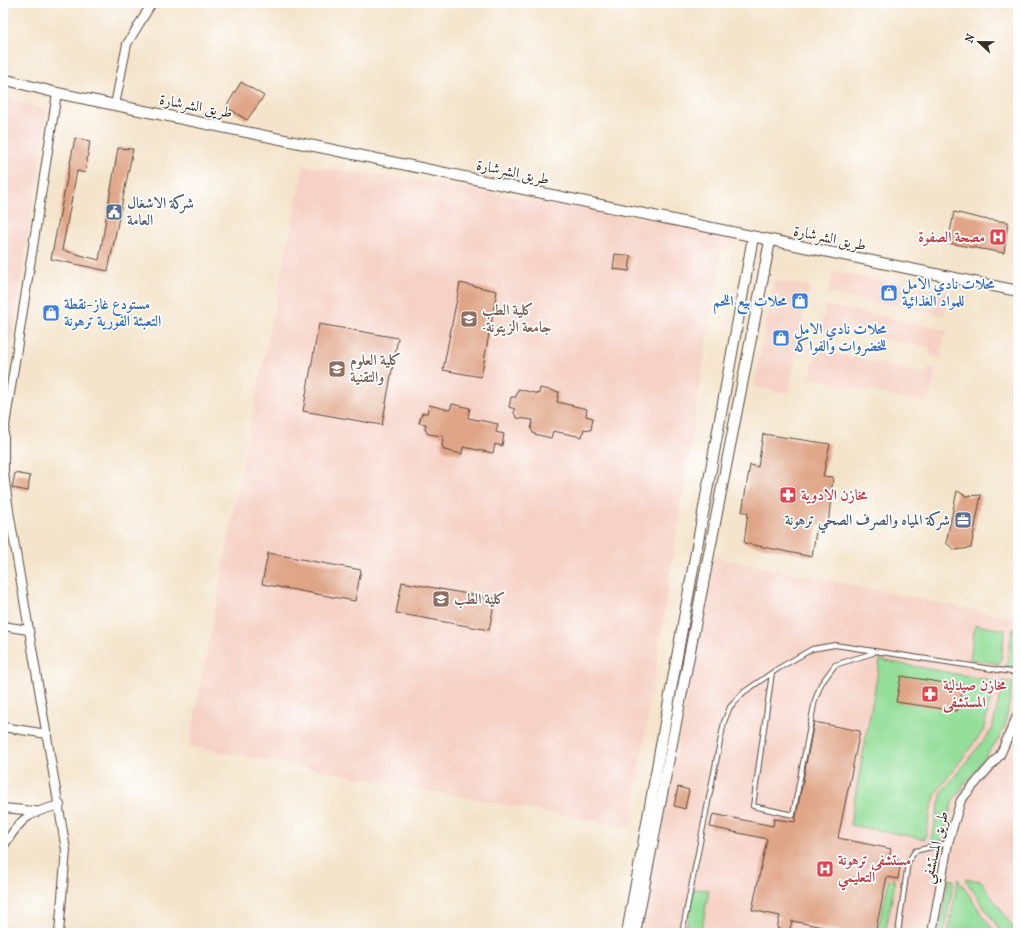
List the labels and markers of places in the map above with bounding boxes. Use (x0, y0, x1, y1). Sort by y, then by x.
place label: شركة الاشغال العامة (127, 194, 194, 229)
public building icon: شركة الاشغال العامة (104, 202, 124, 222)
hospital icon: مصحة الصفوة (988, 227, 1008, 247)
place label: مصحة الصفوة (918, 228, 985, 246)
place label: محلات نادي الامل للمواد الغذائية (902, 275, 996, 310)
shop icon: محلات نادي الامل للمواد الغذائية (879, 283, 899, 303)
shop icon: محلات بيع اللحم (790, 291, 810, 311)
place label: محلات بيع اللحم (713, 292, 788, 315)
place label: مستودع غاز -نقطة التعبئة الفورية ترهونة (64, 295, 161, 330)
place label: كلية الطب -جامعة الزيتونة (482, 301, 551, 337)
shop icon: مستودع غاز -نقطة التعبئة الفورية ترهونة (41, 303, 61, 323)
school or university icon: كلية الطب -جامعة الزيتونة (459, 309, 479, 329)
place label: محلات نادي الامل للخضروات والفواكه (794, 320, 888, 357)
shop icon: محلات نادي الامل للخضروات والفواكه (771, 328, 791, 348)
place label: كلية العلوم والتقنية (350, 351, 401, 386)
school or university icon: كلية العلوم والتقنية (327, 359, 347, 379)
pharmacy icon: مخازن الادوية (778, 485, 798, 505)
place label: مخازن الادوية (801, 486, 868, 504)
office icon: شركة المياه والصرف الصحي ترهونة (953, 510, 973, 530)
place label: شركة المياه والصرف الصحي ترهونة (785, 511, 950, 534)
school or university icon: كلية الطب (431, 589, 451, 609)
place label: كلية الطب (454, 590, 506, 609)
place label: مخازن صيدلية المستشفى (942, 676, 1007, 713)
pharmacy icon: مخازن صيدلية المستشفى (920, 684, 940, 704)
place label: مستشفى ترهونة التعليمي (838, 851, 911, 891)
hospital icon: مستشفى ترهونة التعليمي (815, 859, 835, 879)

